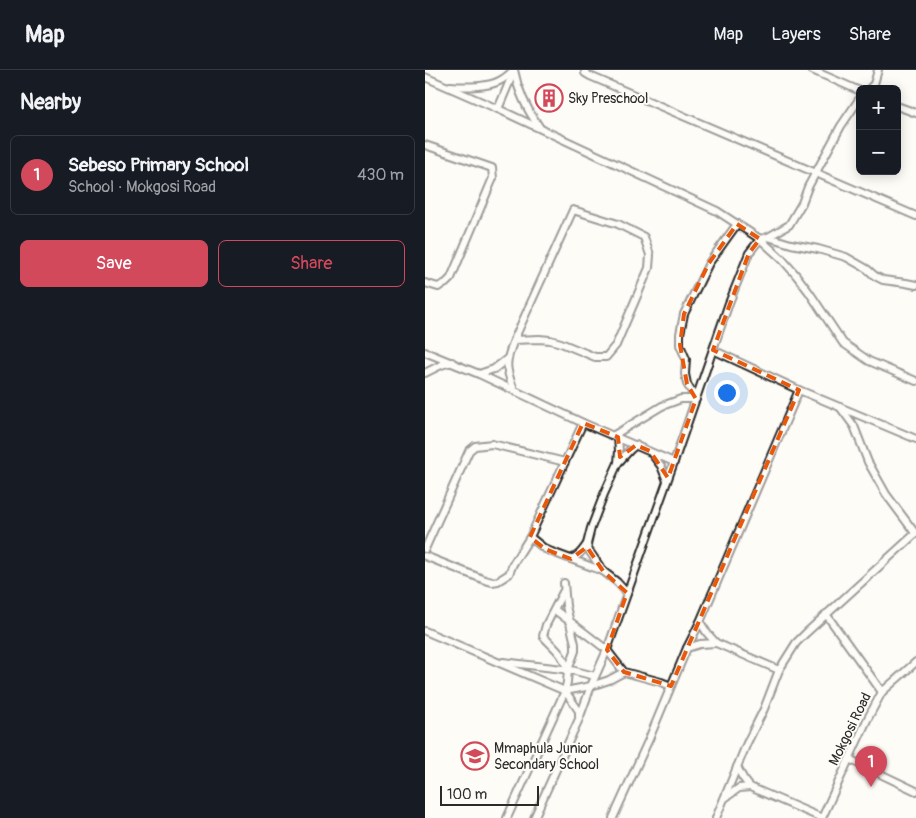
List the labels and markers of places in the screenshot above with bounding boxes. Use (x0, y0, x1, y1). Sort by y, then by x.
building icon: Sky Preschool (534, 83, 564, 113)
place label: Sky Preschool (568, 90, 648, 107)
place label: Mmaphula Junior Secondary School (494, 740, 599, 773)
school or university icon: Mmaphula Junior Secondary School (460, 741, 490, 771)
pin: 1 (855, 746, 887, 787)

